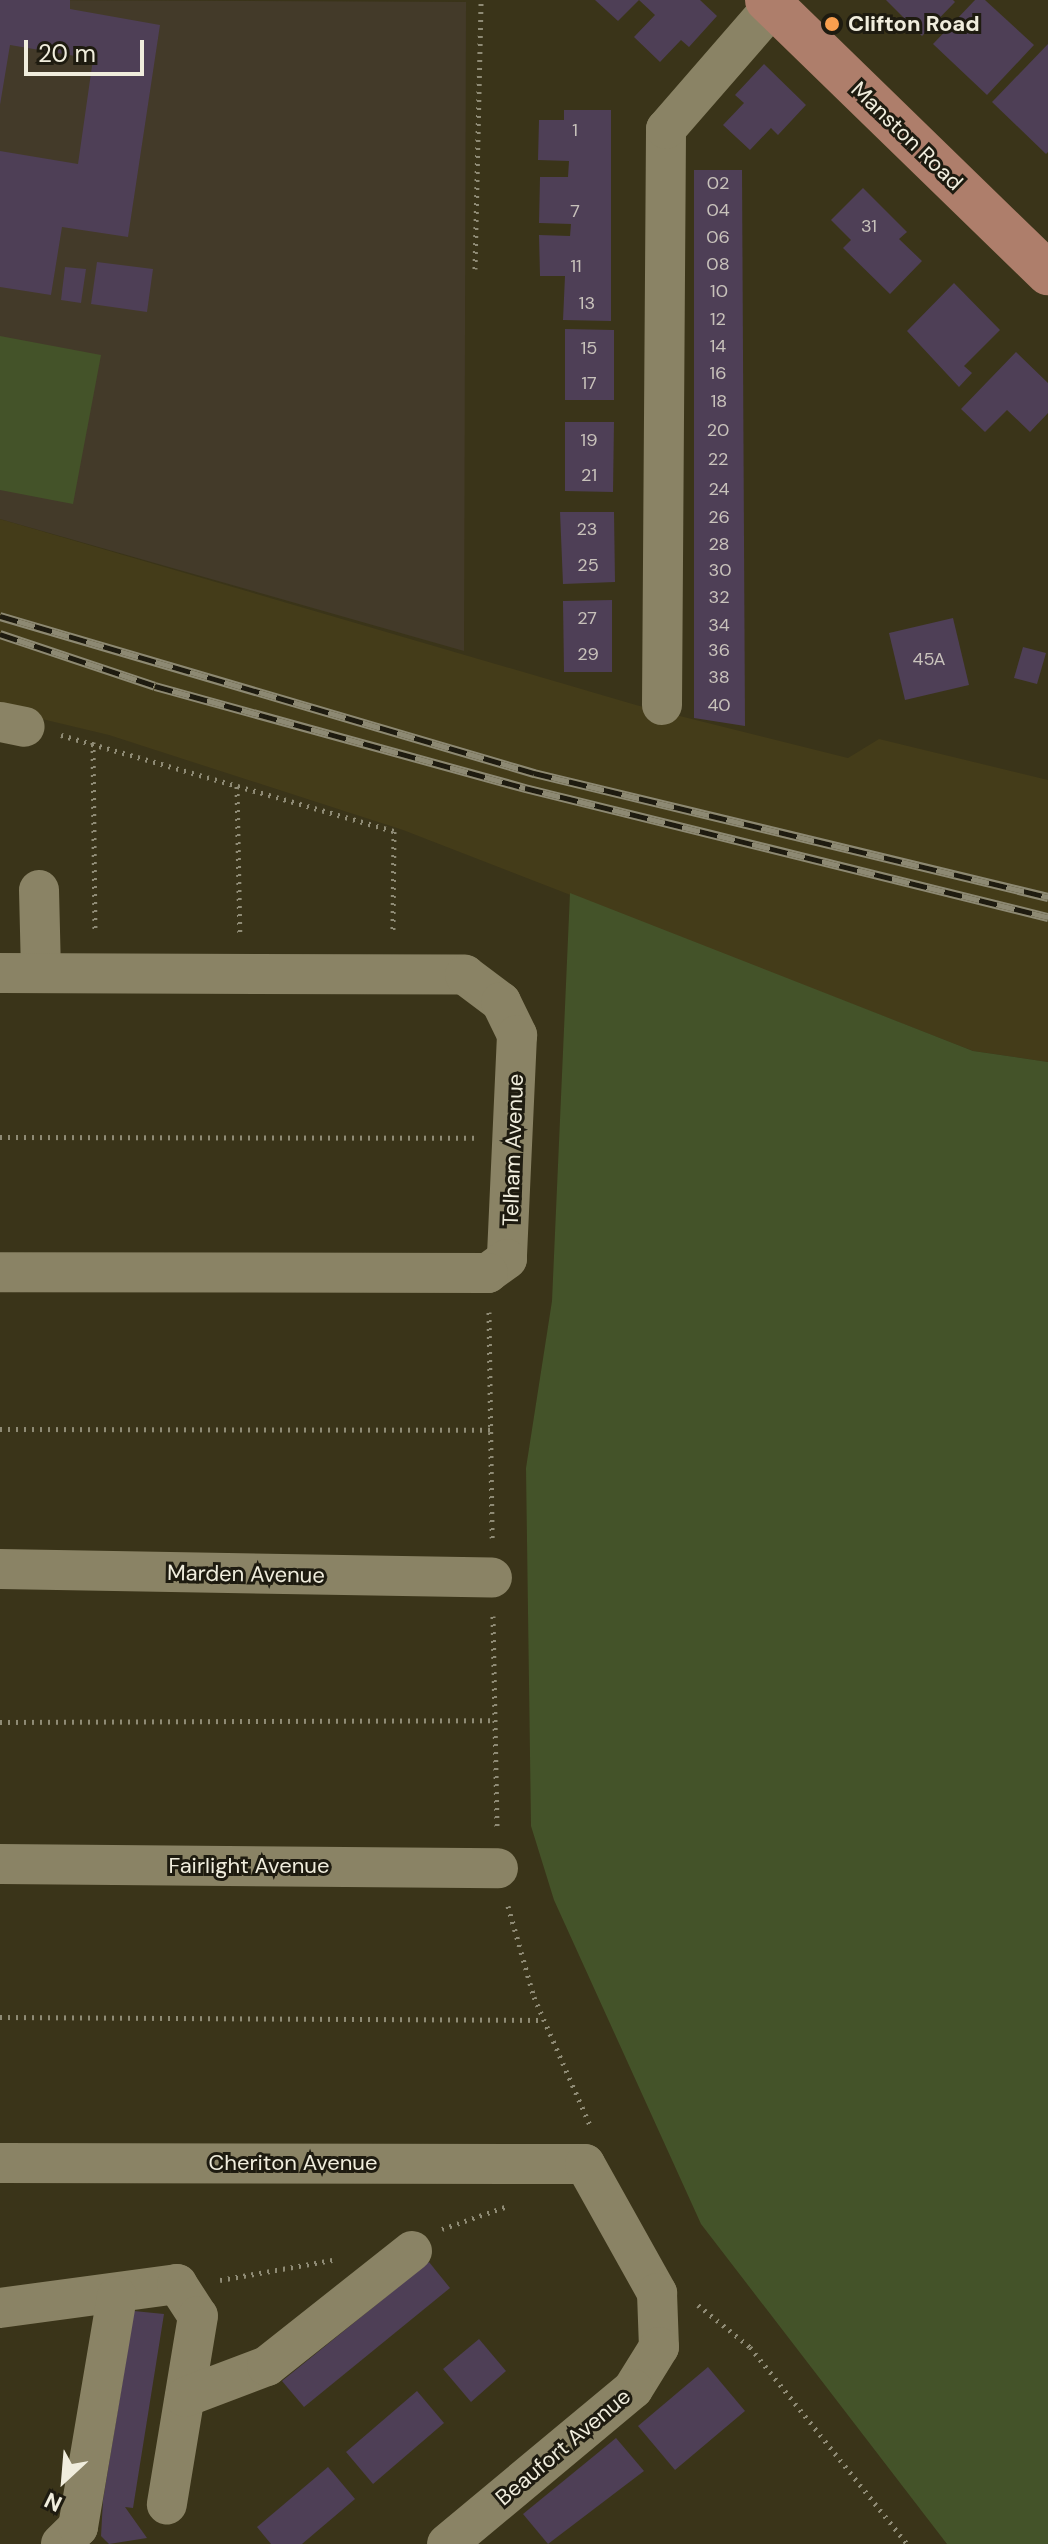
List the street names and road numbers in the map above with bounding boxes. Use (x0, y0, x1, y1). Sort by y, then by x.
street label: Manston Road (846, 76, 968, 196)
street label: Telham Avenue (497, 1073, 529, 1227)
street label: Marden Avenue (167, 1559, 325, 1589)
street label: Fairlight Avenue (169, 1853, 329, 1879)
street label: Cheriton Avenue (209, 2150, 377, 2176)
street label: Beaufort Avenue (490, 2383, 636, 2511)

